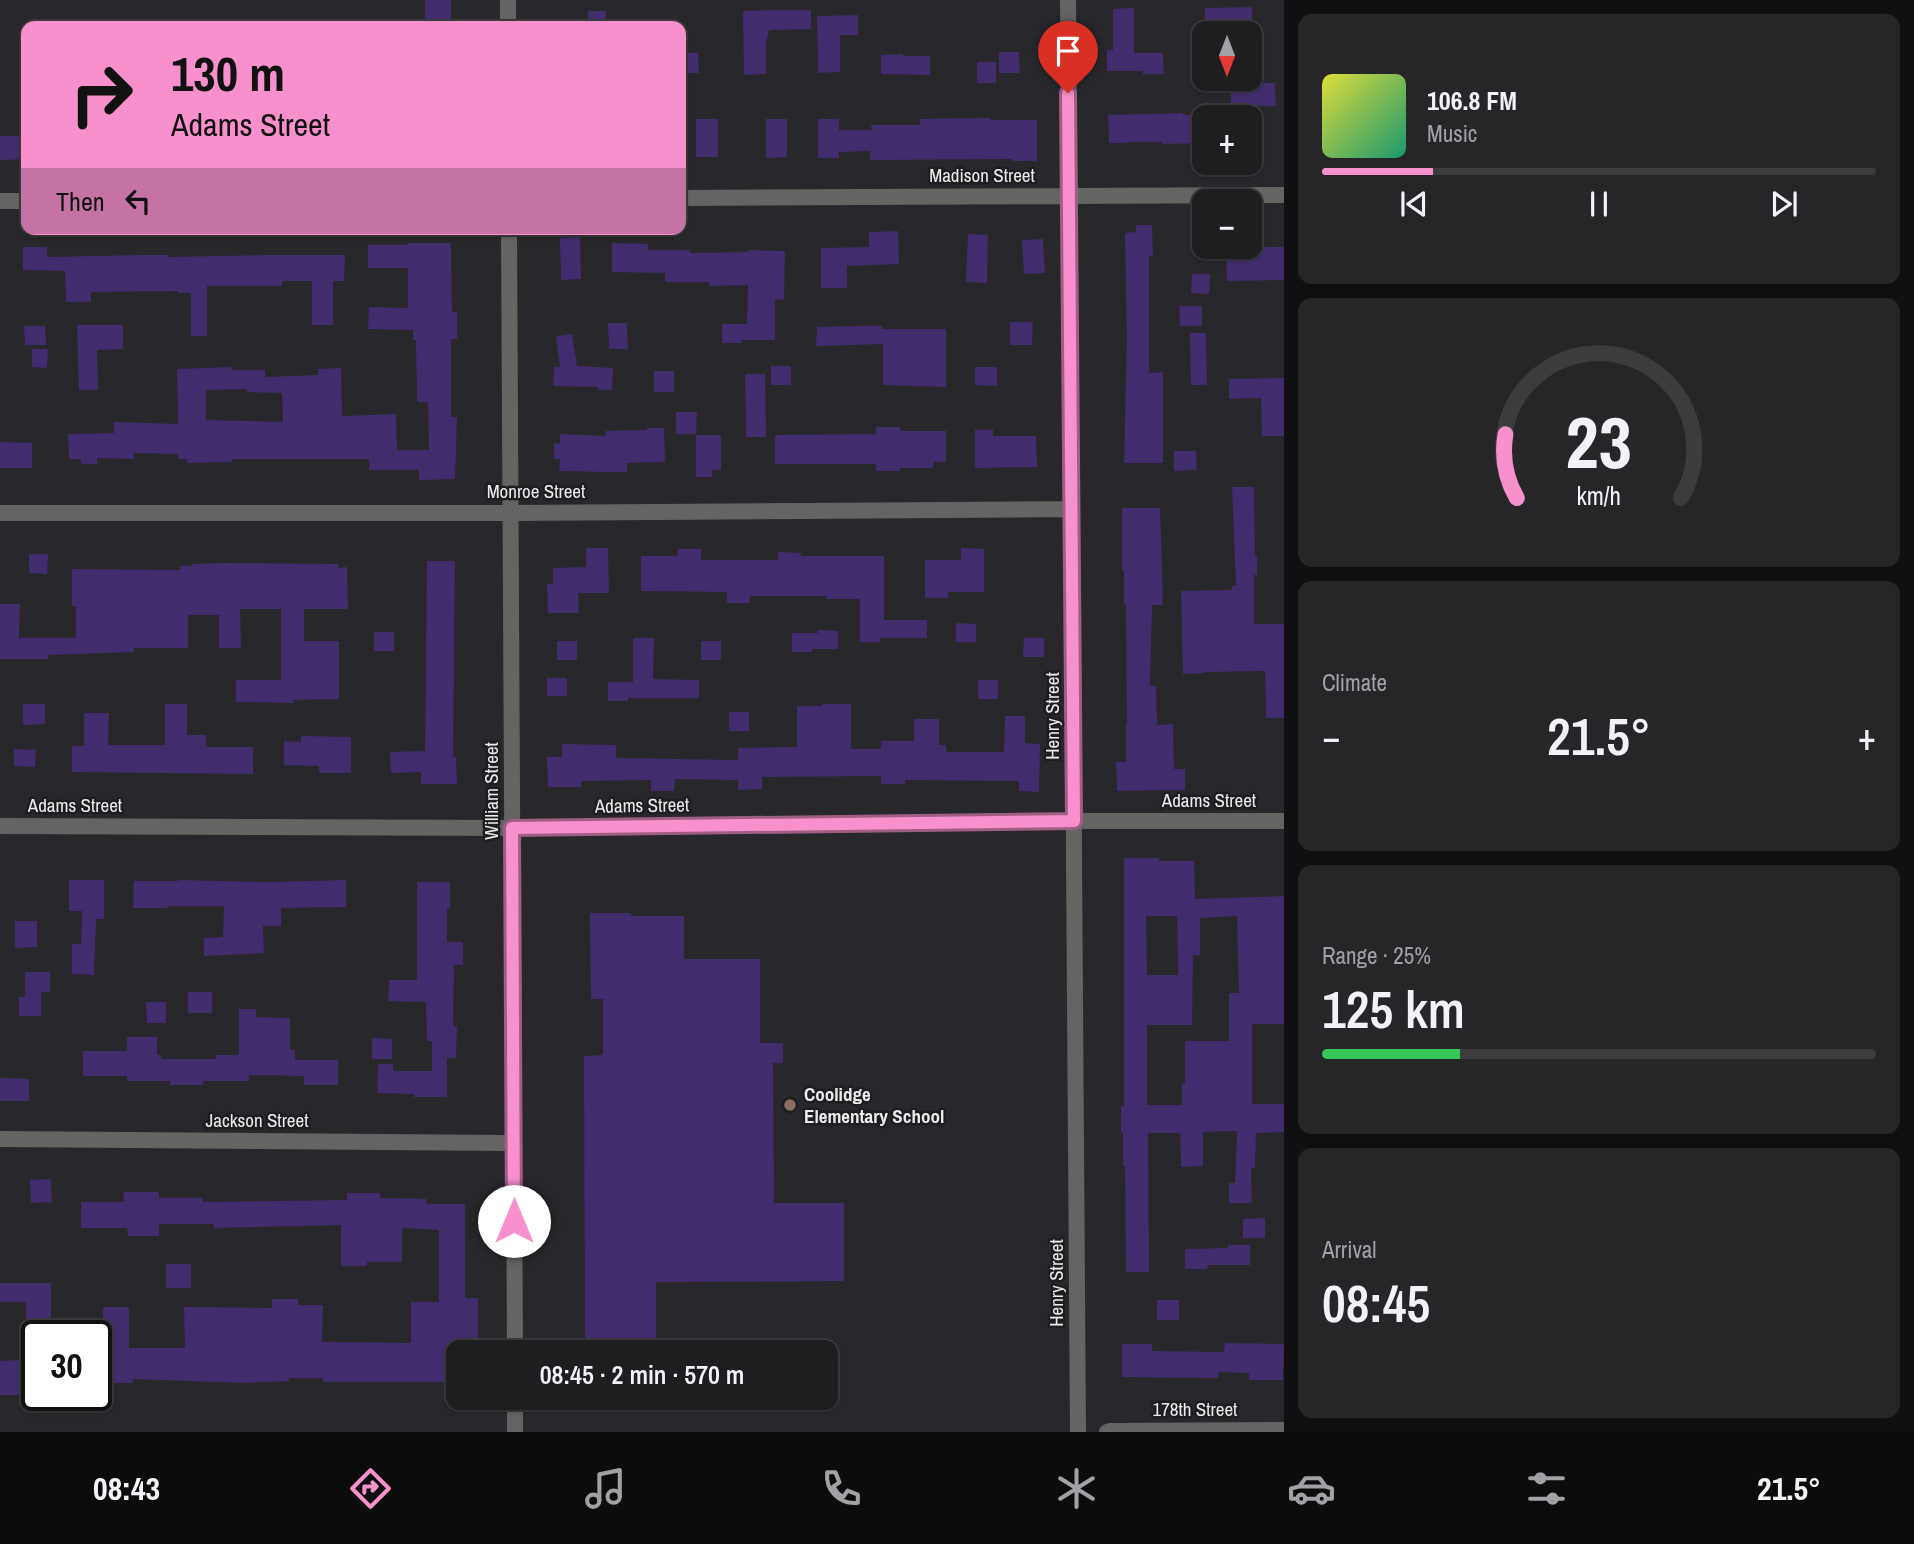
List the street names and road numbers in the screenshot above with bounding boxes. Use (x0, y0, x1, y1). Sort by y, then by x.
street label: Madison Street (929, 162, 1035, 188)
street label: Monroe Street (487, 478, 586, 504)
street label: Henry Street (1039, 672, 1065, 760)
street label: William Street (478, 741, 504, 840)
street label: Adams Street (1161, 787, 1257, 813)
street label: Adams Street (594, 791, 690, 819)
street label: Adams Street (27, 792, 123, 818)
street label: Jackson Street (205, 1107, 309, 1133)
street label: Henry Street (1043, 1239, 1069, 1327)
street label: 178th Street (1153, 1396, 1238, 1422)

